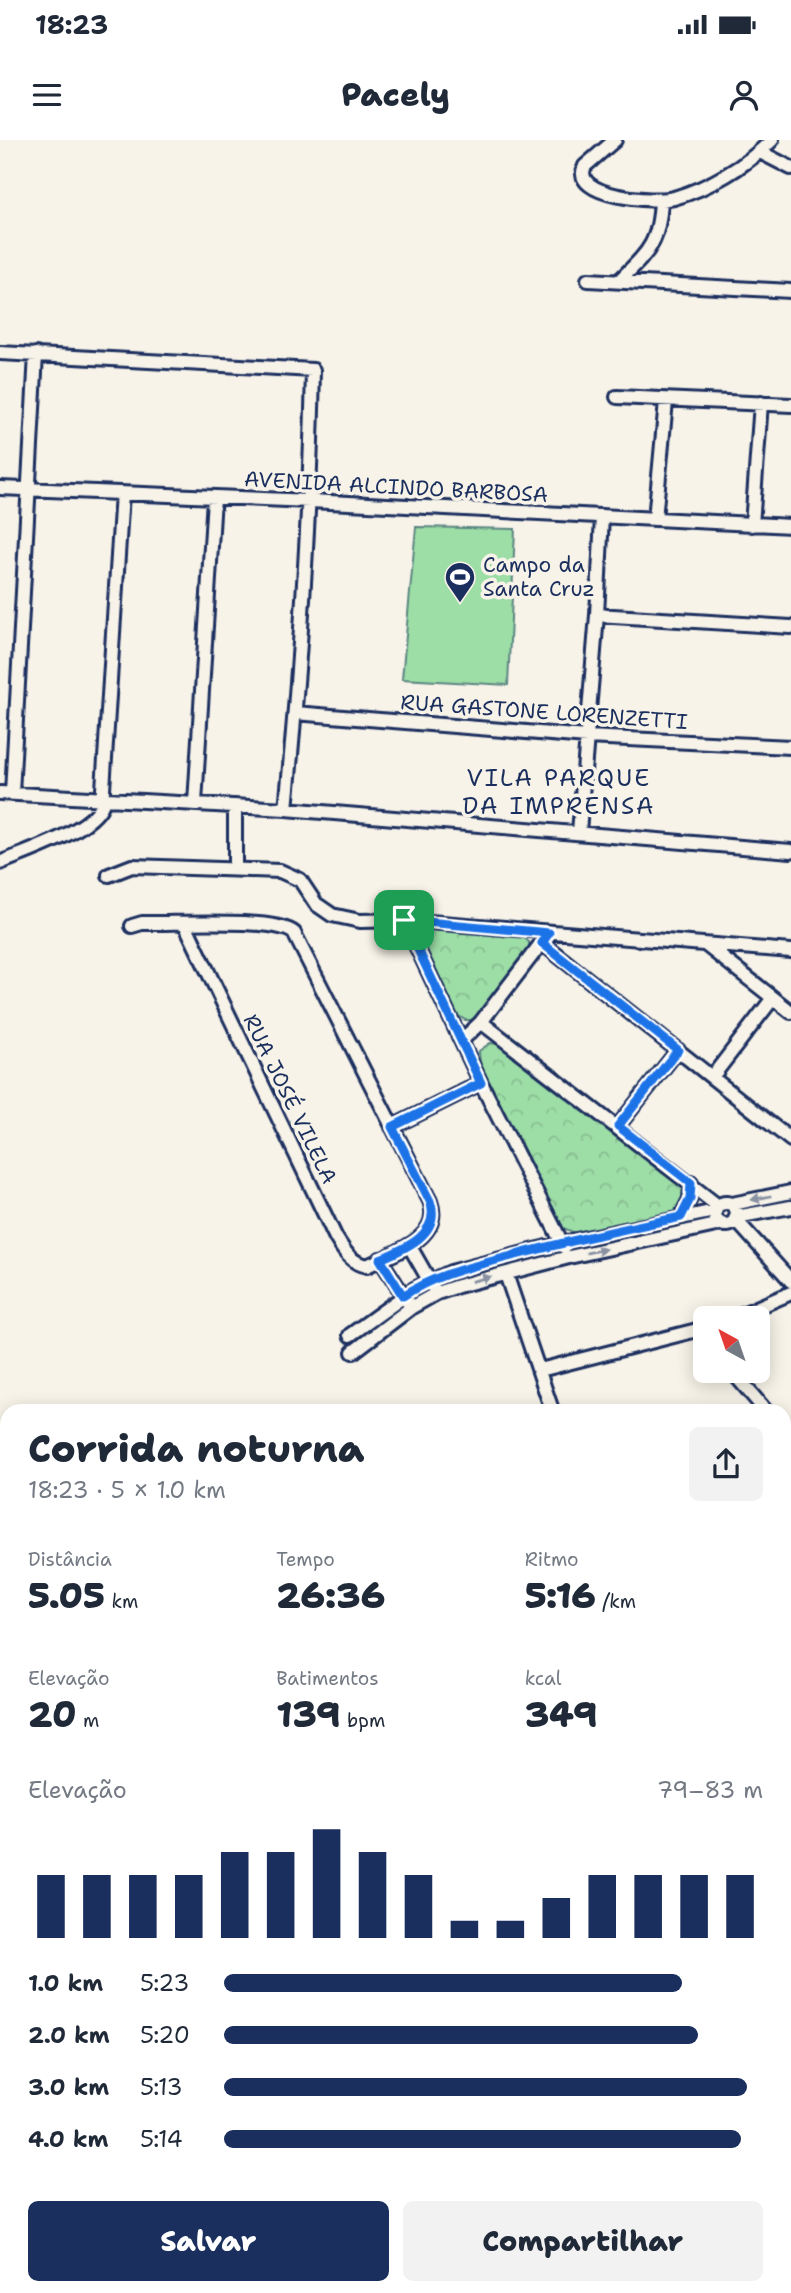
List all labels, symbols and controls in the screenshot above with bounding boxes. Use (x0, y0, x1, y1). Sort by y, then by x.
text: 18:23 (35, 7, 108, 42)
text: Pacely (341, 73, 450, 116)
icon: menu (28, 76, 66, 114)
icon: person (725, 76, 763, 114)
street label: AVENIDA ALCINDO BARBOSA (243, 465, 549, 509)
place label: Campo da Santa Cruz (483, 551, 595, 603)
sports icon: Campo da Santa Cruz (443, 560, 477, 604)
street label: RUA GASTONE LORENZETTI (399, 688, 689, 736)
district label: VILA PARQUE DA IMPRENSA (463, 762, 655, 822)
pin (374, 890, 434, 950)
icon: arrive (385, 901, 423, 939)
street label: RUA JOSÉ VILELA (237, 1009, 344, 1188)
one-way arrow (750, 1193, 772, 1204)
one-way arrow (585, 1246, 607, 1257)
one-way arrow (470, 1273, 492, 1284)
north arrow (693, 1306, 770, 1382)
map controls (693, 1306, 770, 1383)
text: Corrida noturna (28, 1423, 365, 1474)
button: share (689, 1427, 763, 1501)
text: 18:23 · 5 × 1.0 km (28, 1475, 226, 1505)
text: Distância (28, 1547, 112, 1572)
text: Tempo (276, 1547, 335, 1572)
text: Ritmo (525, 1547, 579, 1572)
text: 5.05 (28, 1572, 105, 1619)
text: 26:36 (276, 1572, 385, 1619)
text: 5:16 (525, 1572, 596, 1619)
text: km (105, 1589, 138, 1614)
text: /km (596, 1589, 636, 1614)
text: Elevação (28, 1666, 109, 1691)
text: Batimentos (276, 1666, 379, 1691)
text: kcal (525, 1666, 562, 1691)
text: 20 (28, 1691, 76, 1738)
text: 139 (276, 1691, 341, 1738)
text: 349 (525, 1691, 597, 1738)
text: m (76, 1708, 99, 1733)
text: bpm (341, 1708, 385, 1733)
text: Elevação (28, 1775, 127, 1805)
text: 79–83 m (657, 1775, 763, 1805)
text: 1.0 km (28, 1968, 103, 1998)
text: 5:23 (140, 1968, 189, 1998)
text: 2.0 km (28, 2020, 110, 2050)
text: 5:20 (140, 2020, 190, 2050)
text: 3.0 km (28, 2072, 109, 2102)
text: 5:13 (140, 2072, 183, 2102)
text: 4.0 km (28, 2124, 109, 2154)
text: 5:14 (140, 2124, 183, 2154)
button: Salvar (28, 2201, 389, 2281)
button: Compartilhar (403, 2201, 763, 2281)

